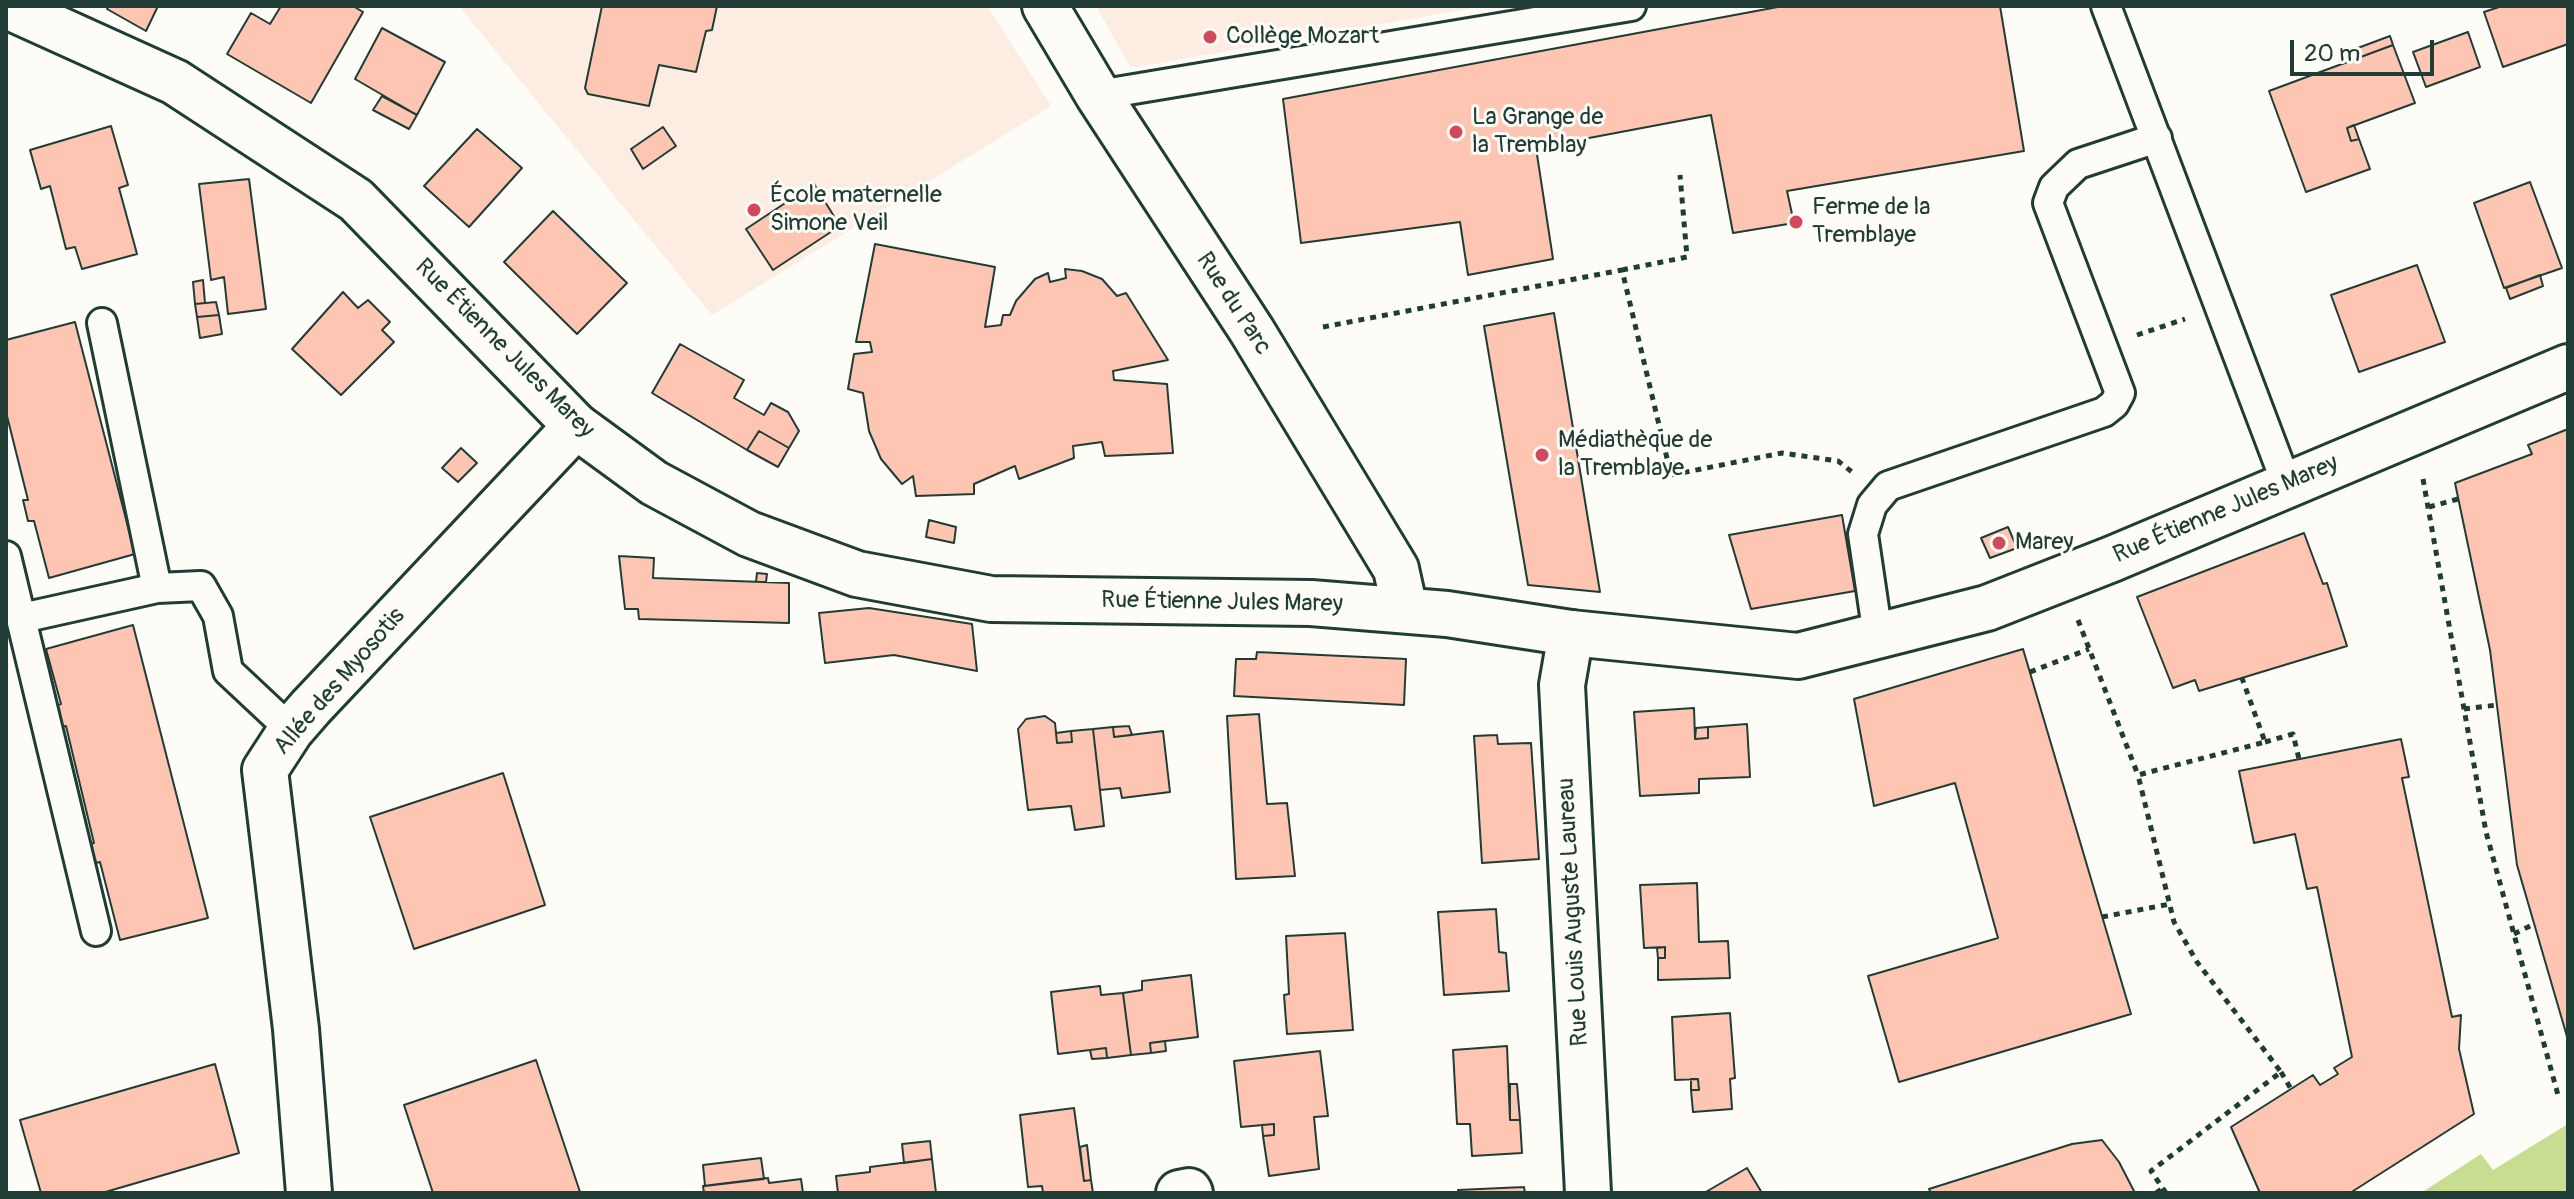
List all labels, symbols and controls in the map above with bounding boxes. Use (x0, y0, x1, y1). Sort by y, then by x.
place label: Collège Mozart (1226, 23, 1379, 51)
scale bar (2294, 24, 2438, 74)
marker: Collège Mozart (1201, 28, 1219, 46)
text: 20 m (2304, 39, 2360, 68)
place label: La Grange de la Tremblay (1472, 104, 1603, 160)
marker: La Grange de la Tremblay (1447, 123, 1465, 141)
place label: École maternelle Simone Veil (770, 182, 942, 238)
place label: Ferme de la Tremblaye (1812, 194, 1930, 250)
marker: École maternelle Simone Veil (745, 201, 763, 219)
marker: Ferme de la Tremblaye (1787, 213, 1805, 231)
street label: Rue du Parc (1189, 247, 1277, 361)
street label: Rue Étienne Jules Marey (408, 253, 600, 445)
place label: Médiathèque de la Tremblaye (1558, 427, 1712, 483)
marker: Médiathèque de la Tremblaye (1533, 446, 1551, 464)
street label: Rue Étienne Jules Marey (2109, 450, 2343, 570)
place label: Marey (2015, 529, 2074, 557)
marker: Marey (1990, 534, 2008, 552)
street label: Rue Étienne Jules Marey (1101, 586, 1343, 620)
street label: Allée des Myosotis (268, 603, 412, 761)
street label: Rue Louis Auguste Laureau (1553, 777, 1595, 1047)

